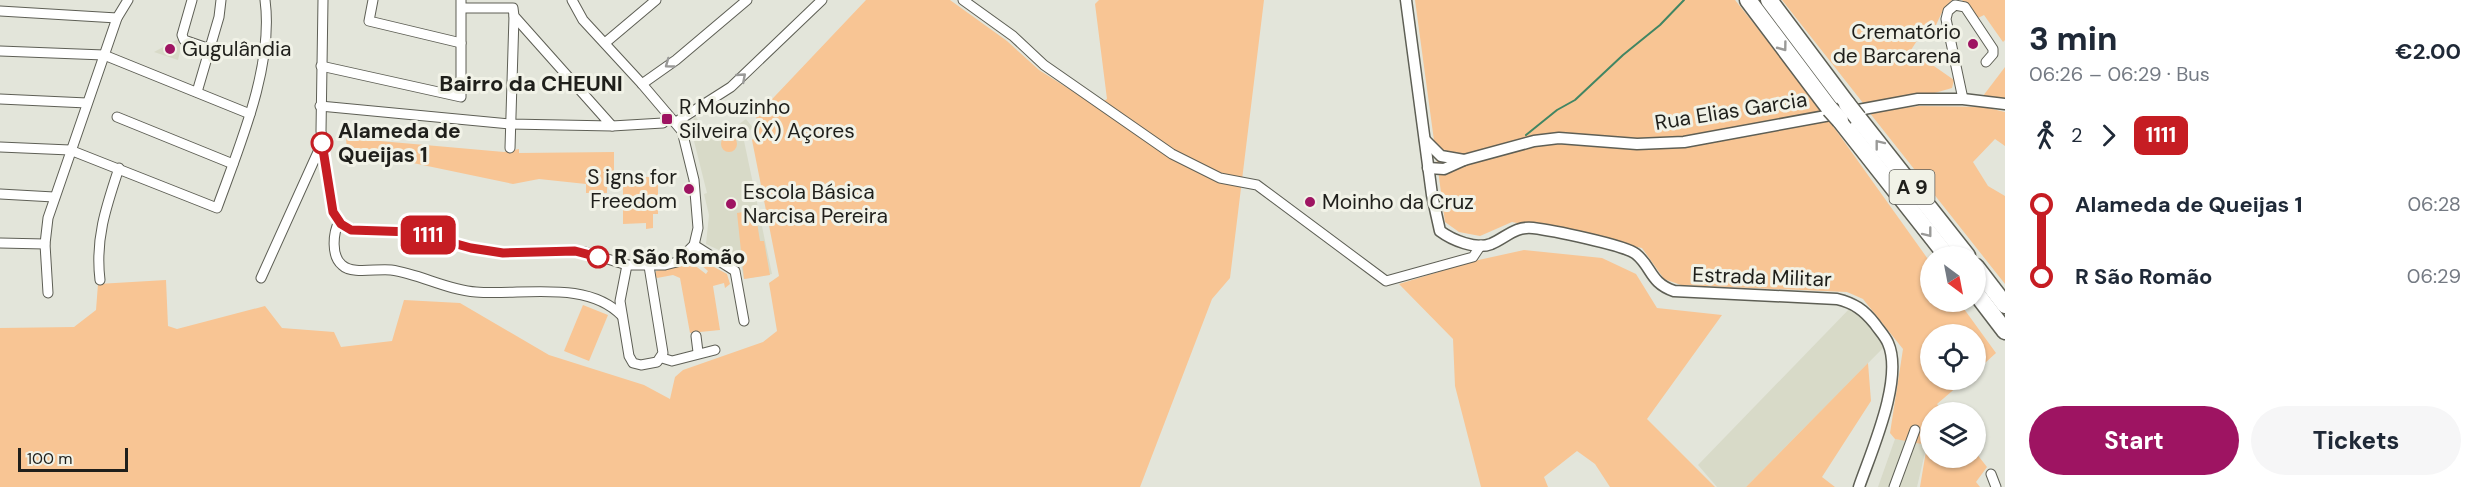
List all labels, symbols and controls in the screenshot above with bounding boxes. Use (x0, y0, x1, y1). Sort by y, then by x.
text: 3 min (2029, 17, 2117, 60)
place label: Crematório de Barcarena (1833, 18, 1961, 70)
place label: Gugulândia (182, 35, 292, 63)
marker: Crematório de Barcarena (1966, 37, 1980, 51)
text: €2.00 (2395, 37, 2461, 66)
one-way arrow (1776, 40, 1787, 51)
marker: Gugulândia (163, 42, 177, 56)
one-way arrow (665, 57, 676, 68)
text: 06:26 – 06:29 · Bus (2029, 61, 2210, 87)
district label: Bairro da CHEUNI (439, 69, 623, 98)
one-way arrow (735, 73, 746, 84)
street label: Rua Elias Garcia (1653, 85, 1809, 137)
place label: R Mouzinho Silveira (X) Açores (679, 93, 855, 145)
marker: R Mouzinho Silveira (X) Açores (660, 112, 674, 126)
place label: Alameda de Queijas 1 (338, 117, 461, 169)
icon: walk (2029, 119, 2062, 152)
icon: forward (2092, 119, 2125, 152)
text: 1111 (2146, 121, 2176, 149)
text: 2 (2071, 122, 2083, 148)
marker: Alameda de Queijas 1 (311, 132, 333, 154)
one-way arrow (1875, 140, 1886, 151)
place label: S igns for Freedom (587, 163, 677, 215)
road number: A 9 (1890, 170, 1934, 204)
place label: Escola Básica Narcisa Pereira (743, 178, 888, 230)
marker: S igns for Freedom (682, 182, 696, 196)
place label: Moinho da Cruz (1322, 188, 1474, 216)
text: Alameda de Queijas 1 (2075, 190, 2302, 219)
text: 06:28 (2407, 191, 2461, 217)
marker: Moinho da Cruz (1303, 195, 1317, 209)
marker: Escola Básica Narcisa Pereira (724, 197, 738, 211)
line badge: 1111 (386, 216, 470, 254)
text: 1111 (413, 221, 443, 249)
one-way arrow (1921, 226, 1932, 237)
place label: R São Romão (614, 243, 745, 271)
marker: R São Romão (587, 246, 609, 268)
north arrow (1920, 246, 1986, 312)
map controls (1920, 246, 1986, 468)
street label: Estrada Militar (1692, 261, 1832, 293)
text: R São Romão (2075, 262, 2212, 291)
text: 06:29 (2407, 263, 2461, 289)
button: locate (1920, 324, 1986, 390)
button: layers (1920, 402, 1986, 468)
button: Start (2029, 406, 2239, 475)
button: Tickets (2251, 406, 2461, 475)
scale bar (18, 445, 128, 472)
text: 100 m (27, 448, 72, 469)

